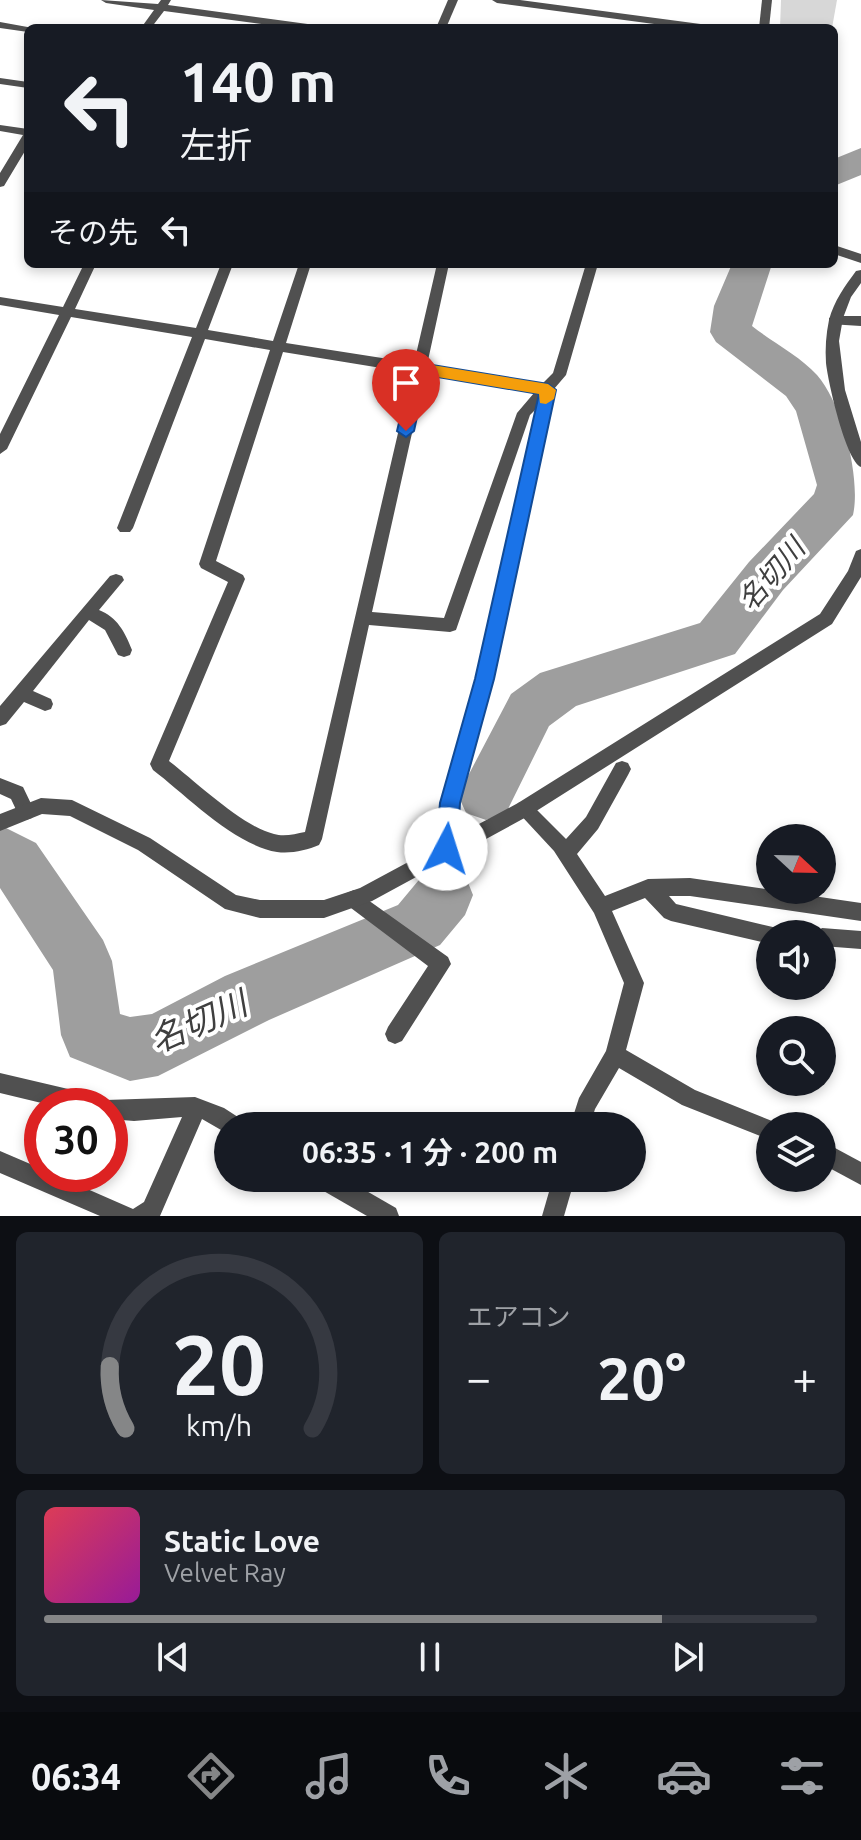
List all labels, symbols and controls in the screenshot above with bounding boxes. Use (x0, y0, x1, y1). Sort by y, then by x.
text: 140 m (180, 50, 336, 113)
icon: left (48, 56, 152, 160)
text: 左折 (180, 124, 252, 165)
icon: left (154, 208, 198, 252)
text: その先 (48, 215, 138, 249)
pin (372, 349, 440, 431)
icon: arrive (384, 361, 428, 405)
water label: 名切川 (732, 530, 812, 616)
position arrow (404, 807, 488, 891)
north arrow (756, 824, 836, 904)
map controls (756, 824, 836, 1192)
button: sound (756, 920, 836, 1000)
water label: 名切川 (144, 982, 255, 1059)
button: search (756, 1016, 836, 1096)
speed limit sign: 30 (24, 1088, 128, 1192)
button: layers (756, 1112, 836, 1192)
text: 06:35 · 1 分 · 200 m (302, 1135, 558, 1169)
text: エアコン (467, 1302, 571, 1331)
text: 20 (172, 1317, 266, 1411)
text: 20° (597, 1344, 686, 1411)
text: − (467, 1353, 491, 1402)
text: + (792, 1353, 817, 1402)
text: km/h (186, 1409, 252, 1441)
text: Static Love (164, 1524, 320, 1558)
text: Velvet Ray (164, 1558, 286, 1587)
icon: previous (151, 1635, 195, 1679)
icon: pause (408, 1635, 452, 1679)
icon: next (666, 1635, 710, 1679)
icon: directions (183, 1748, 239, 1804)
icon: music (301, 1748, 357, 1804)
icon: phone (420, 1748, 476, 1804)
icon: climate (538, 1748, 594, 1804)
icon: car (656, 1748, 712, 1804)
icon: filters (774, 1748, 830, 1804)
text: 06:34 (31, 1756, 121, 1797)

